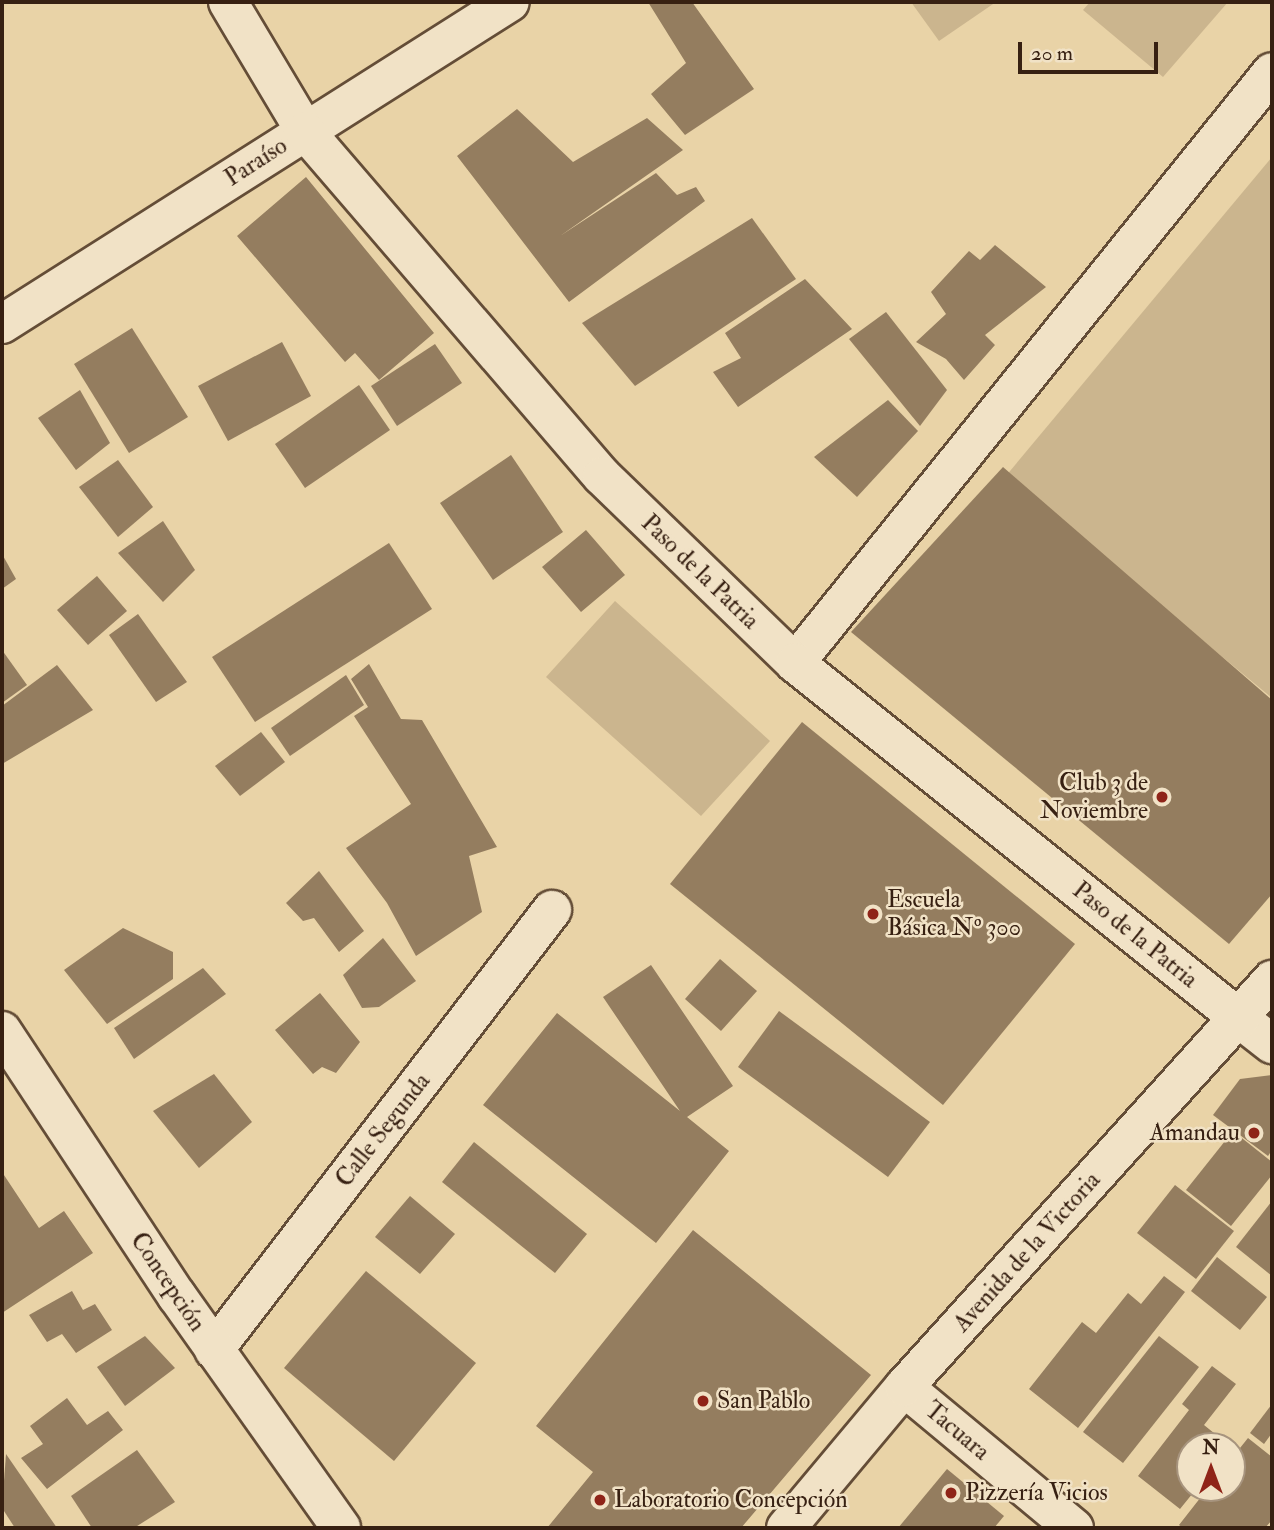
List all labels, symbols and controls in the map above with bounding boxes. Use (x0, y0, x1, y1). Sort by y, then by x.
scale bar (1022, 28, 1162, 72)
text: 20 m (1031, 40, 1073, 67)
street label: Paraíso (220, 131, 292, 193)
street label: Paso de la Patria (635, 509, 765, 635)
place label: Club 3 de Noviembre (1040, 769, 1148, 825)
marker: Club 3 de Noviembre (1154, 789, 1170, 805)
street label: Paso de la Patria (1067, 876, 1203, 994)
place label: Escuela Básica Nº 300 (887, 886, 1021, 942)
marker: Escuela Básica Nº 300 (865, 906, 881, 922)
street label: Calle Segunda (330, 1067, 436, 1193)
place label: Amandau (1150, 1119, 1240, 1147)
marker: Amandau (1246, 1125, 1262, 1141)
street label: Avenida de la Victoria (948, 1166, 1106, 1338)
street label: Concepción (124, 1227, 212, 1337)
place label: San Pablo (717, 1387, 810, 1415)
marker: San Pablo (695, 1393, 711, 1409)
street label: Tacuara (919, 1396, 995, 1466)
north arrow (1176, 1432, 1246, 1502)
text: N (1202, 1436, 1220, 1460)
place label: Pizzería Vicios (965, 1479, 1108, 1507)
marker: Pizzería Vicios (943, 1485, 959, 1501)
place label: Laboratorio Concepción (614, 1486, 848, 1514)
marker: Laboratorio Concepción (592, 1492, 608, 1508)

